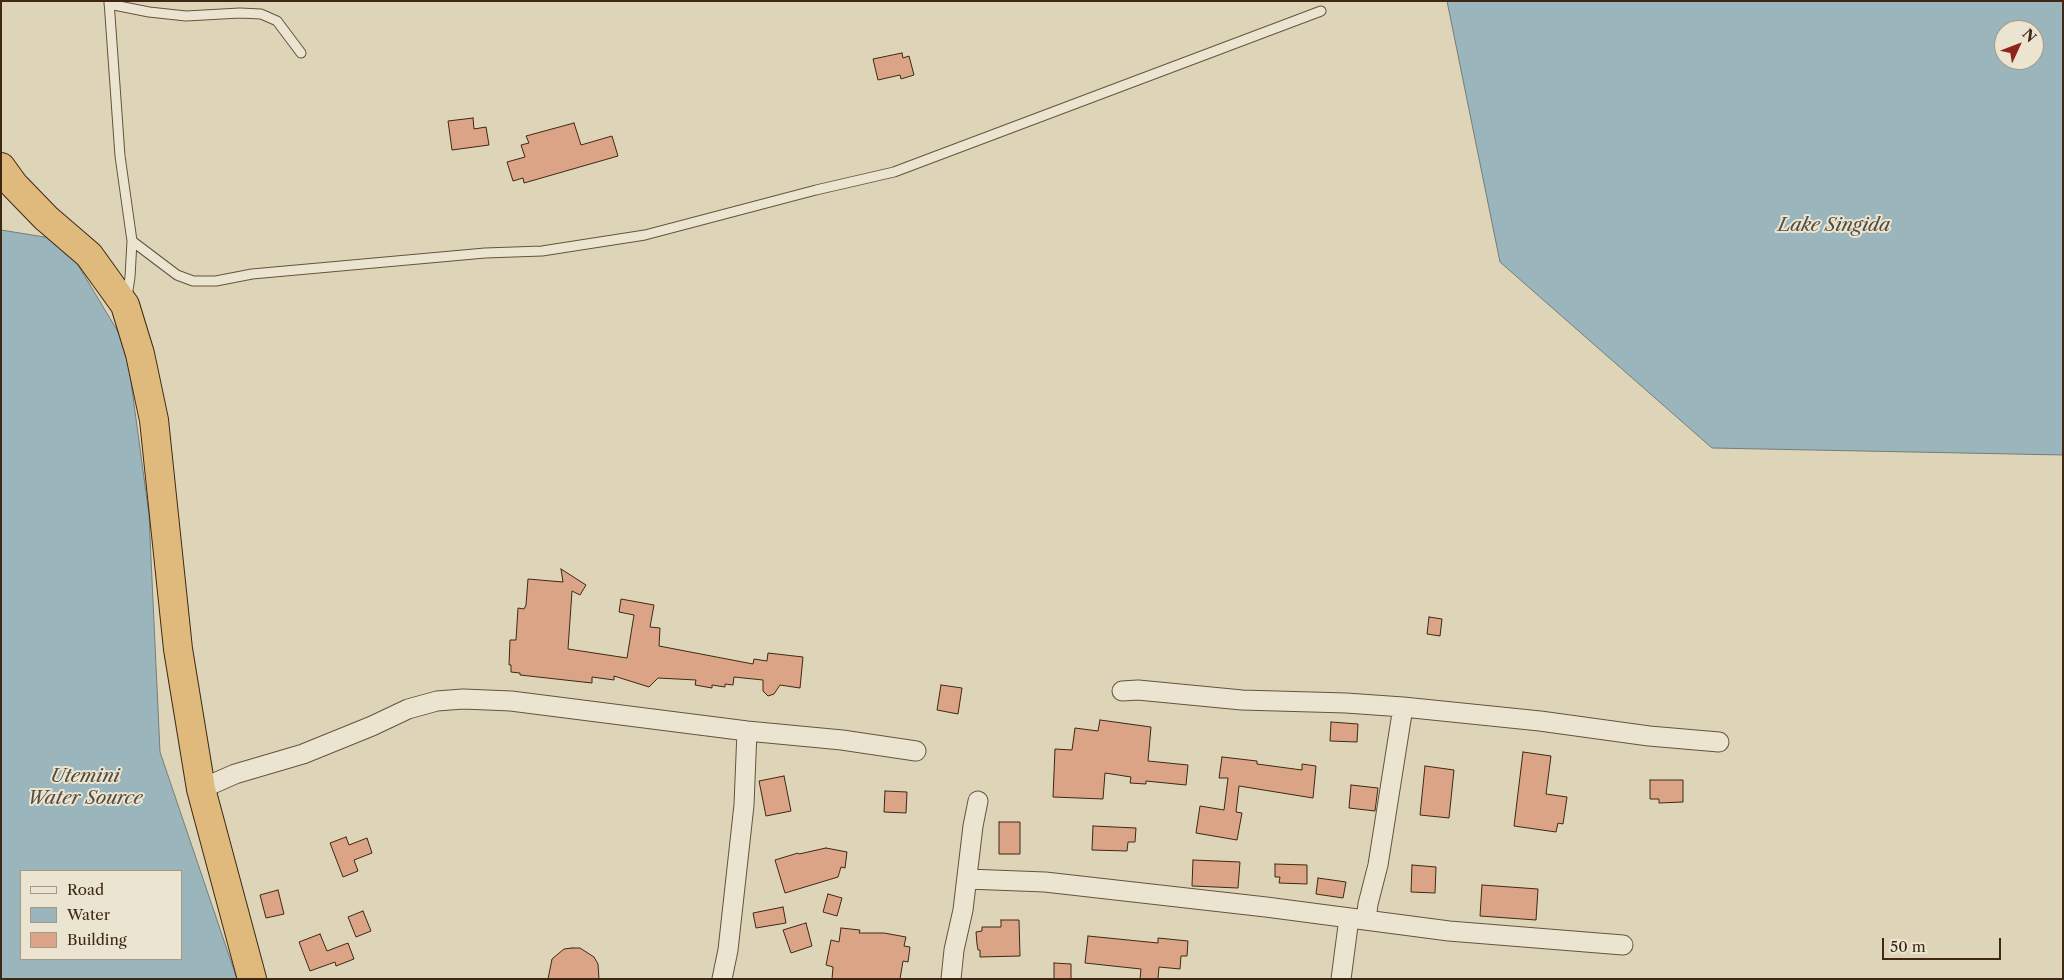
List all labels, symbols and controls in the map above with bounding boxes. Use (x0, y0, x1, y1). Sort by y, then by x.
north arrow (1994, 20, 2044, 70)
text: N (2019, 25, 2040, 46)
water label: Lake Singida (1778, 215, 1890, 237)
water label: Utemini Water Source (27, 766, 143, 810)
legend (20, 870, 182, 960)
text: Road (67, 880, 104, 899)
text: Water (67, 905, 110, 924)
scale bar (1884, 928, 2003, 960)
text: Building (67, 930, 127, 949)
text: 50 m (1890, 937, 1926, 956)

